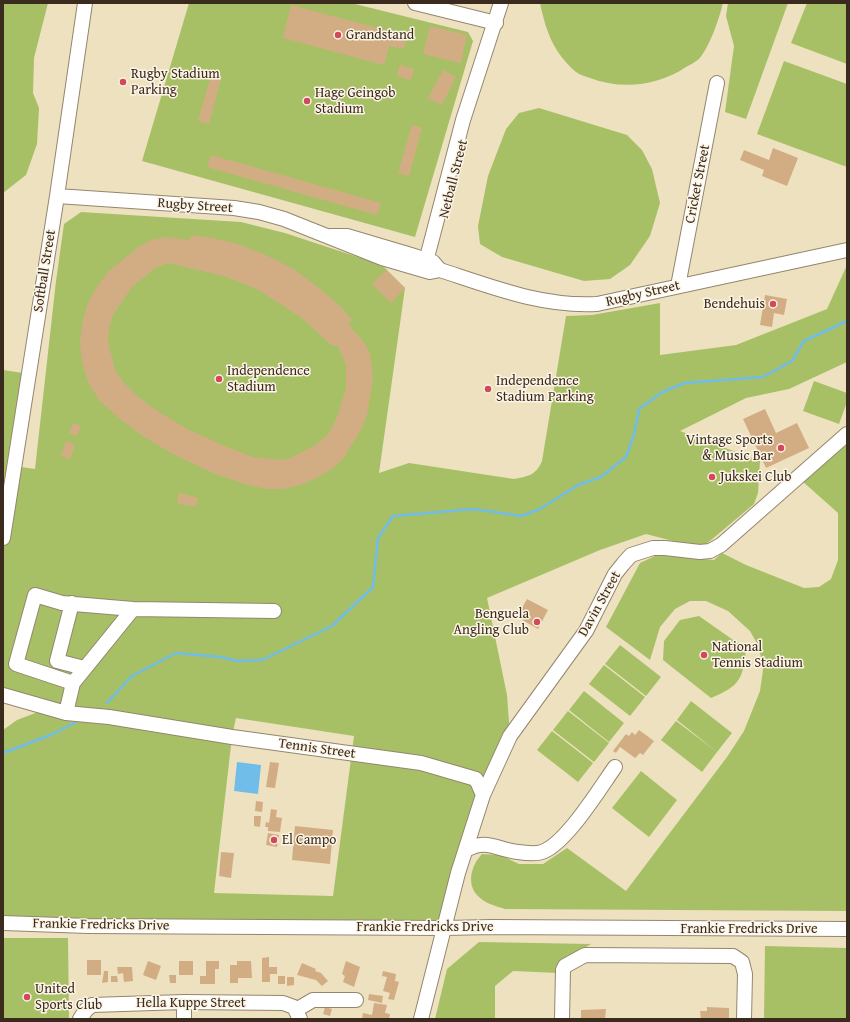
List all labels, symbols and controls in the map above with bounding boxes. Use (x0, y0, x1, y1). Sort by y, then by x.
place label: Grandstand (346, 27, 414, 43)
marker: Grandstand (333, 30, 343, 40)
place label: Rugby Stadium Parking (131, 66, 220, 98)
marker: Rugby Stadium Parking (118, 77, 128, 87)
place label: Hage Geingob Stadium (315, 85, 395, 118)
marker: Hage Geingob Stadium (302, 96, 312, 106)
street label: Netball Street (436, 138, 472, 220)
street label: Cricket Street (682, 143, 714, 225)
street label: Rugby Street (157, 195, 233, 217)
street label: Softball Street (30, 228, 60, 314)
street label: Rugby Street (604, 277, 682, 311)
place label: Bendehuis (704, 296, 765, 312)
marker: Bendehuis (768, 299, 778, 309)
place label: Independence Stadium (227, 363, 310, 396)
place label: Independence Stadium Parking (496, 373, 594, 406)
marker: Independence Stadium (214, 374, 224, 384)
marker: Independence Stadium Parking (483, 384, 493, 394)
place label: Vintage Sports & Music Bar (686, 432, 773, 464)
marker: Vintage Sports & Music Bar (776, 443, 786, 453)
place label: Jukskei Club (720, 469, 791, 485)
marker: Jukskei Club (707, 472, 717, 482)
street label: Davin Street (575, 568, 625, 640)
place label: Benguela Angling Club (454, 606, 529, 638)
marker: Benguela Angling Club (532, 617, 542, 627)
place label: National Tennis Stadium (712, 639, 803, 672)
marker: National Tennis Stadium (699, 650, 709, 660)
street label: Tennis Street (277, 735, 357, 763)
place label: El Campo (282, 832, 336, 848)
marker: El Campo (269, 835, 279, 845)
street label: Frankie Fredricks Drive (32, 915, 170, 935)
street label: Frankie Fredricks Drive (357, 919, 493, 935)
street label: Frankie Fredricks Drive (681, 921, 817, 937)
place label: United Sports Club (35, 981, 102, 1014)
marker: United Sports Club (22, 992, 32, 1002)
street label: Hella Kuppe Street (136, 995, 246, 1011)

